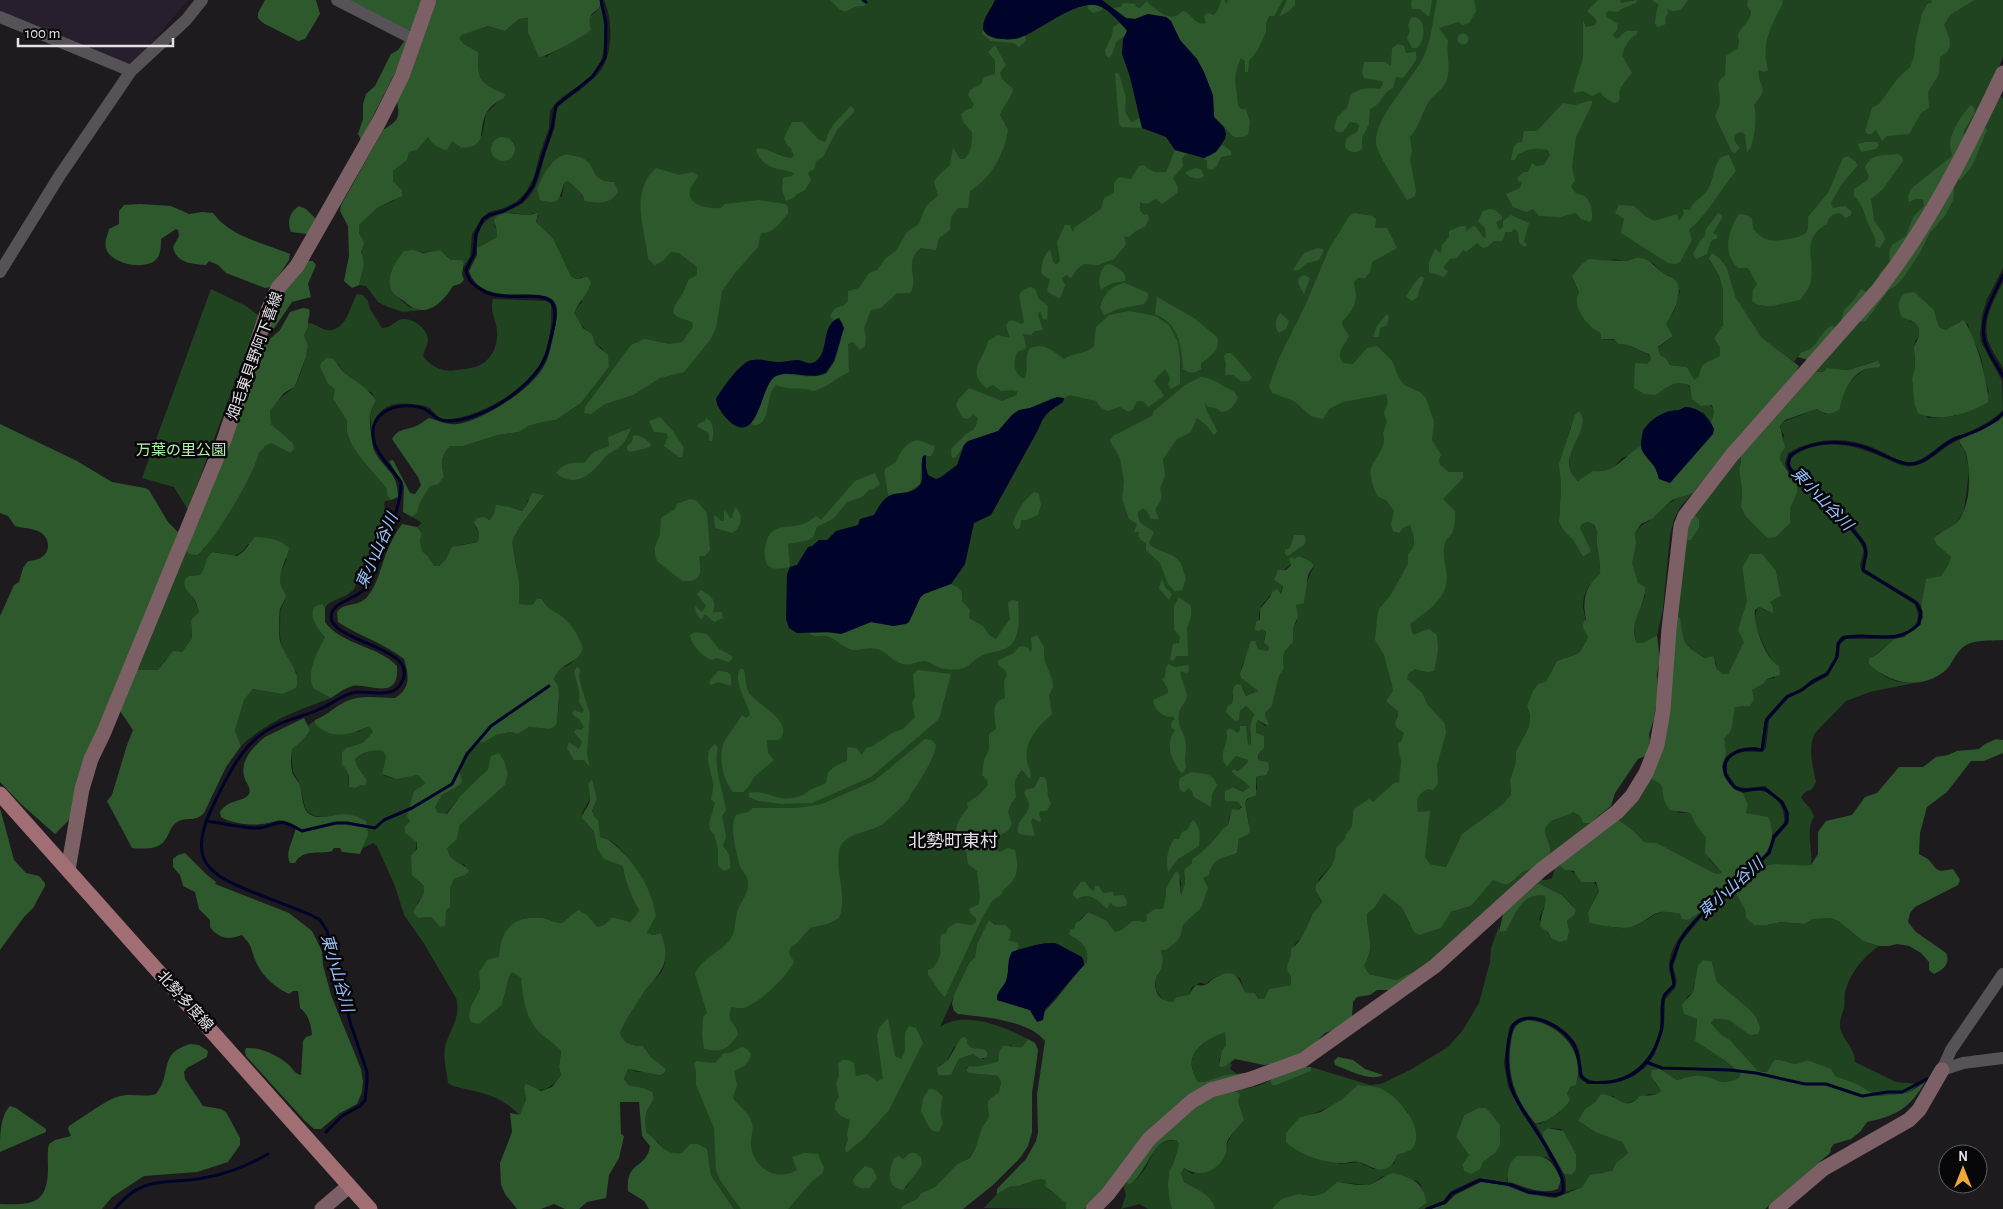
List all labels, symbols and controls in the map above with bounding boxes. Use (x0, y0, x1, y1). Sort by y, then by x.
scale bar (18, 15, 172, 47)
text: 100 m (25, 26, 60, 41)
street label: 畑毛東貝野阿下喜線 (224, 290, 285, 422)
park label: 万葉の里公園 (136, 442, 226, 458)
water label: 東小山谷川 (1788, 464, 1858, 535)
water label: 東小山谷川 (353, 509, 401, 591)
district label: 北勢町東村 (908, 831, 998, 851)
water label: 東小山谷川 (1695, 853, 1768, 921)
water label: 東小山谷川 (318, 932, 357, 1016)
street label: 北勢多度線 (154, 967, 217, 1034)
north arrow (1938, 1144, 1988, 1194)
text: N (1958, 1150, 1968, 1164)

